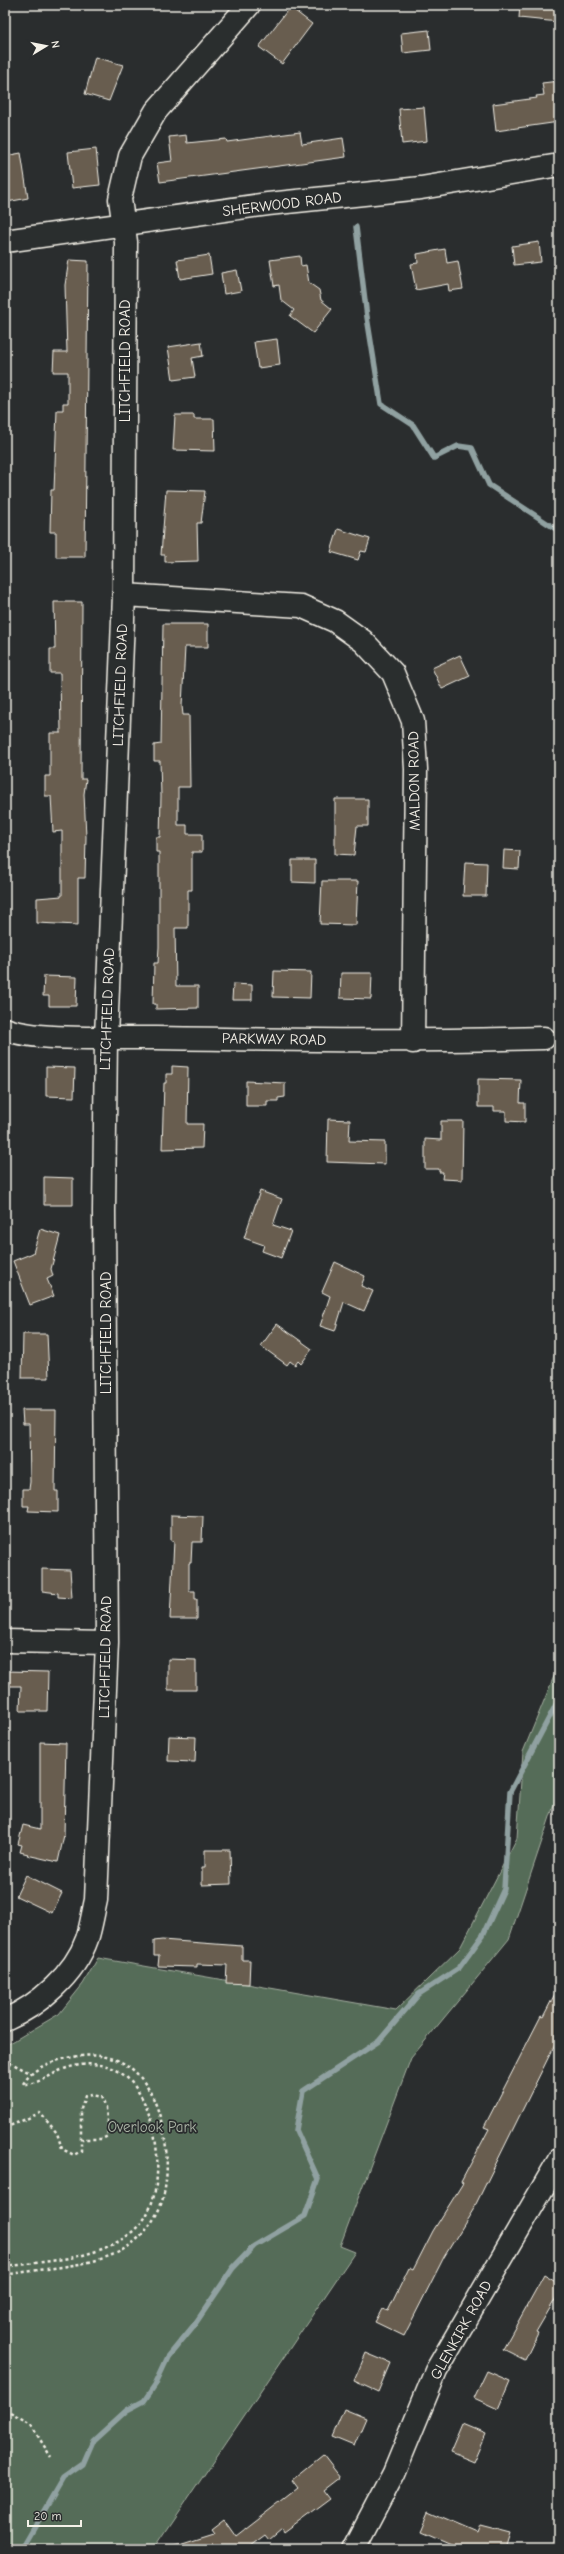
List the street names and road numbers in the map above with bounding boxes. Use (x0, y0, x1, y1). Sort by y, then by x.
street label: SHERWOOD ROAD (221, 188, 343, 220)
street label: LITCHFIELD ROAD (116, 300, 134, 422)
street label: LITCHFIELD ROAD (109, 623, 131, 747)
street label: MALDON ROAD (404, 731, 424, 831)
street label: LITCHFIELD ROAD (96, 947, 118, 1071)
street label: PARKWAY ROAD (222, 1029, 326, 1049)
street label: LITCHFIELD ROAD (97, 1272, 115, 1394)
street label: LITCHFIELD ROAD (95, 1596, 115, 1718)
street label: GLENKIRK ROAD (426, 2277, 496, 2383)

